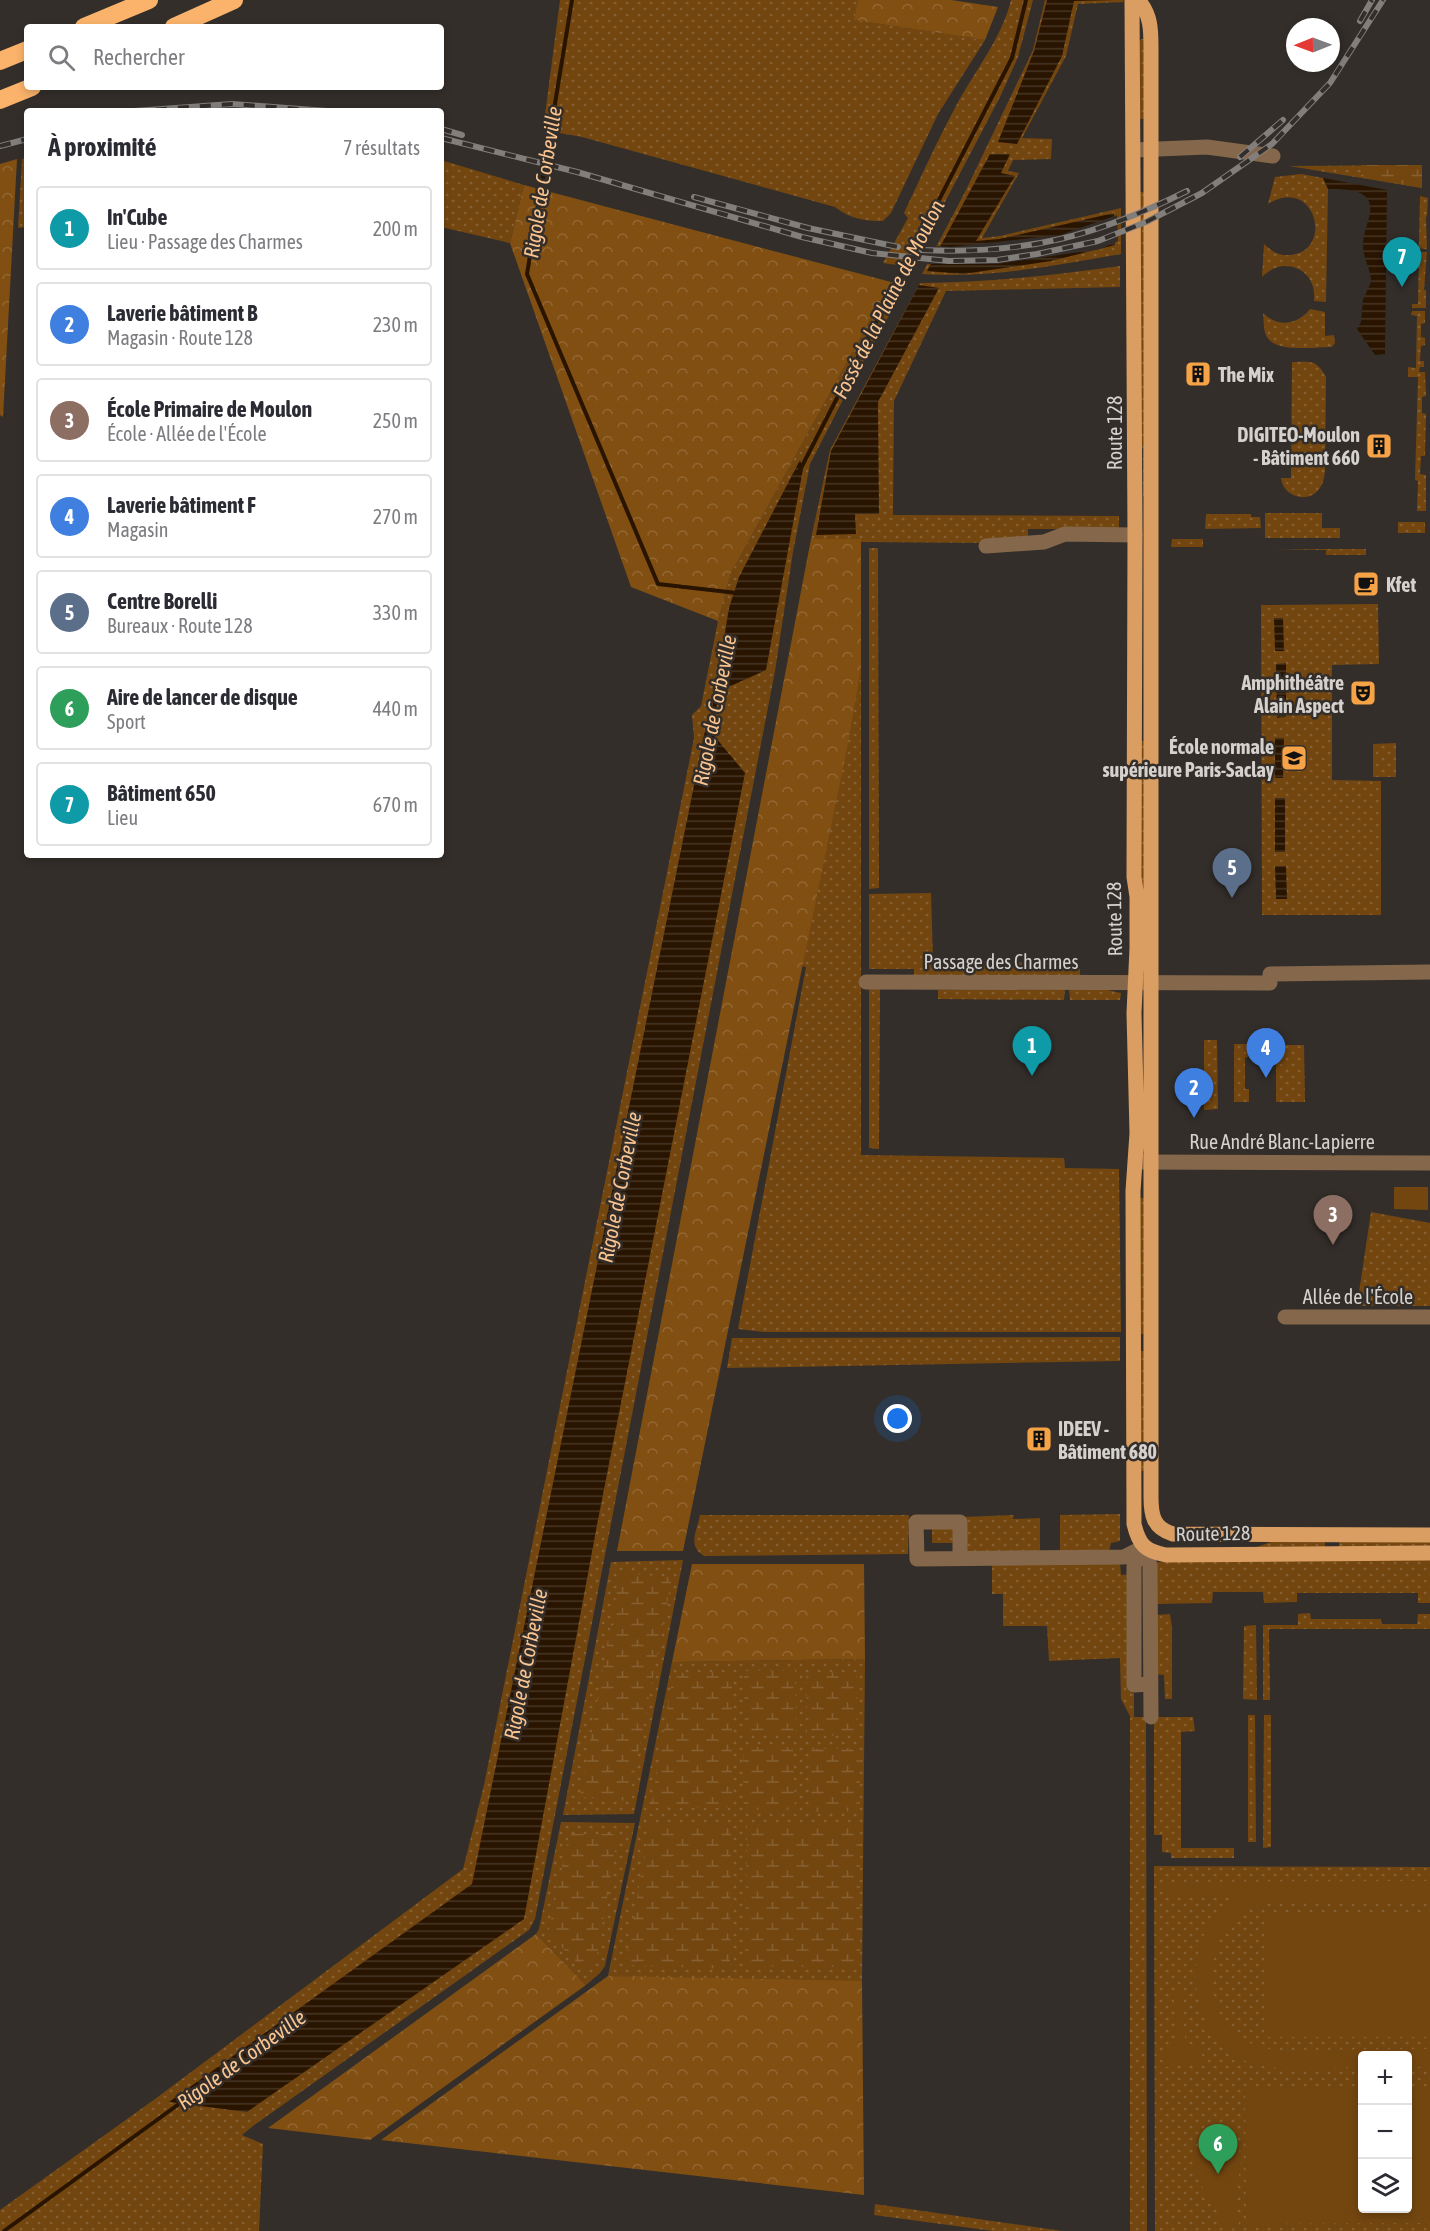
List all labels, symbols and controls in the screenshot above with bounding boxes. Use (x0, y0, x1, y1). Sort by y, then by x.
north arrow (1286, 18, 1340, 72)
search box (24, 24, 444, 90)
icon: search (45, 41, 78, 74)
text: Rechercher (93, 44, 184, 70)
water label: Rigole de Corbeville (518, 104, 566, 260)
text: À proximité (48, 132, 156, 162)
text: 7 résultats (343, 136, 420, 159)
water label: Fossé de la Plaine de Moulon (827, 196, 949, 402)
text: In'Cube (107, 204, 167, 230)
text: 1 (65, 217, 74, 240)
text: 200 m (373, 217, 418, 240)
text: Lieu · Passage des Charmes (107, 230, 303, 253)
pin: 7 (1382, 238, 1422, 287)
text: Laverie bâtiment B (107, 300, 257, 326)
text: 2 (65, 313, 74, 336)
text: 230 m (373, 313, 418, 336)
text: Magasin · Route 128 (107, 326, 253, 349)
building icon: The Mix (1183, 359, 1213, 389)
place label: The Mix (1218, 363, 1274, 386)
text: École Primaire de Moulon (107, 396, 312, 422)
street label: Route 128 (1103, 396, 1126, 470)
text: 3 (65, 409, 74, 432)
text: 250 m (373, 409, 418, 432)
text: École · Allée de l'École (107, 422, 267, 445)
place label: DIGITEO-Moulon - Bâtiment 660 (1237, 423, 1360, 469)
building icon: DIGITEO-Moulon - Bâtiment 660 (1364, 431, 1394, 461)
text: Laverie bâtiment F (107, 492, 256, 518)
text: 4 (65, 505, 74, 528)
text: 270 m (373, 505, 418, 528)
text: Magasin (107, 518, 169, 541)
cafe icon: Kfet (1351, 569, 1381, 599)
place label: Kfet (1386, 573, 1416, 596)
text: Centre Borelli (107, 588, 217, 614)
text: 5 (65, 601, 74, 624)
text: 330 m (373, 601, 418, 624)
text: Bureaux · Route 128 (107, 614, 253, 637)
water label: Rigole de Corbeville (688, 632, 740, 788)
place label: Amphithéâtre Alain Aspect (1240, 671, 1344, 717)
theatre icon: Amphithéâtre Alain Aspect (1348, 678, 1378, 708)
text: Aire de lancer de disque (107, 684, 298, 710)
text: 6 (65, 697, 74, 720)
text: 440 m (373, 697, 418, 720)
text: Sport (107, 710, 146, 733)
place label: École normale supérieure Paris-Saclay (1103, 735, 1275, 781)
school or university icon: École normale supérieure Paris-Saclay (1279, 743, 1309, 773)
text: Bâtiment 650 (107, 780, 216, 806)
text: 7 (65, 793, 74, 816)
text: 670 m (373, 793, 418, 816)
text: Lieu (107, 806, 138, 829)
pin: 5 (1212, 848, 1252, 898)
street label: Route 128 (1102, 881, 1126, 957)
street label: Passage des Charmes (924, 950, 1078, 973)
pin: 1 (1012, 1026, 1052, 1076)
pin: 4 (1246, 1028, 1286, 1078)
pin: 2 (1174, 1068, 1214, 1118)
water label: Rigole de Corbeville (593, 1109, 645, 1265)
street label: Rue André Blanc-Lapierre (1189, 1130, 1375, 1153)
pin: 3 (1314, 1196, 1352, 1245)
street label: Allée de l'École (1303, 1285, 1413, 1308)
your location (883, 1404, 912, 1433)
place label: IDEEV - Bâtiment 680 (1058, 1417, 1157, 1463)
building icon: IDEEV - Bâtiment 680 (1024, 1424, 1054, 1454)
street label: Route 128 (1175, 1521, 1251, 1545)
water label: Rigole de Corbeville (499, 1586, 551, 1742)
water label: Rigole de Corbeville (172, 2004, 310, 2114)
map controls (1358, 2051, 1412, 2213)
button: + (1358, 2051, 1412, 2105)
button: − (1358, 2105, 1412, 2159)
pin: 6 (1198, 2124, 1238, 2174)
button: layers (1358, 2159, 1412, 2213)

